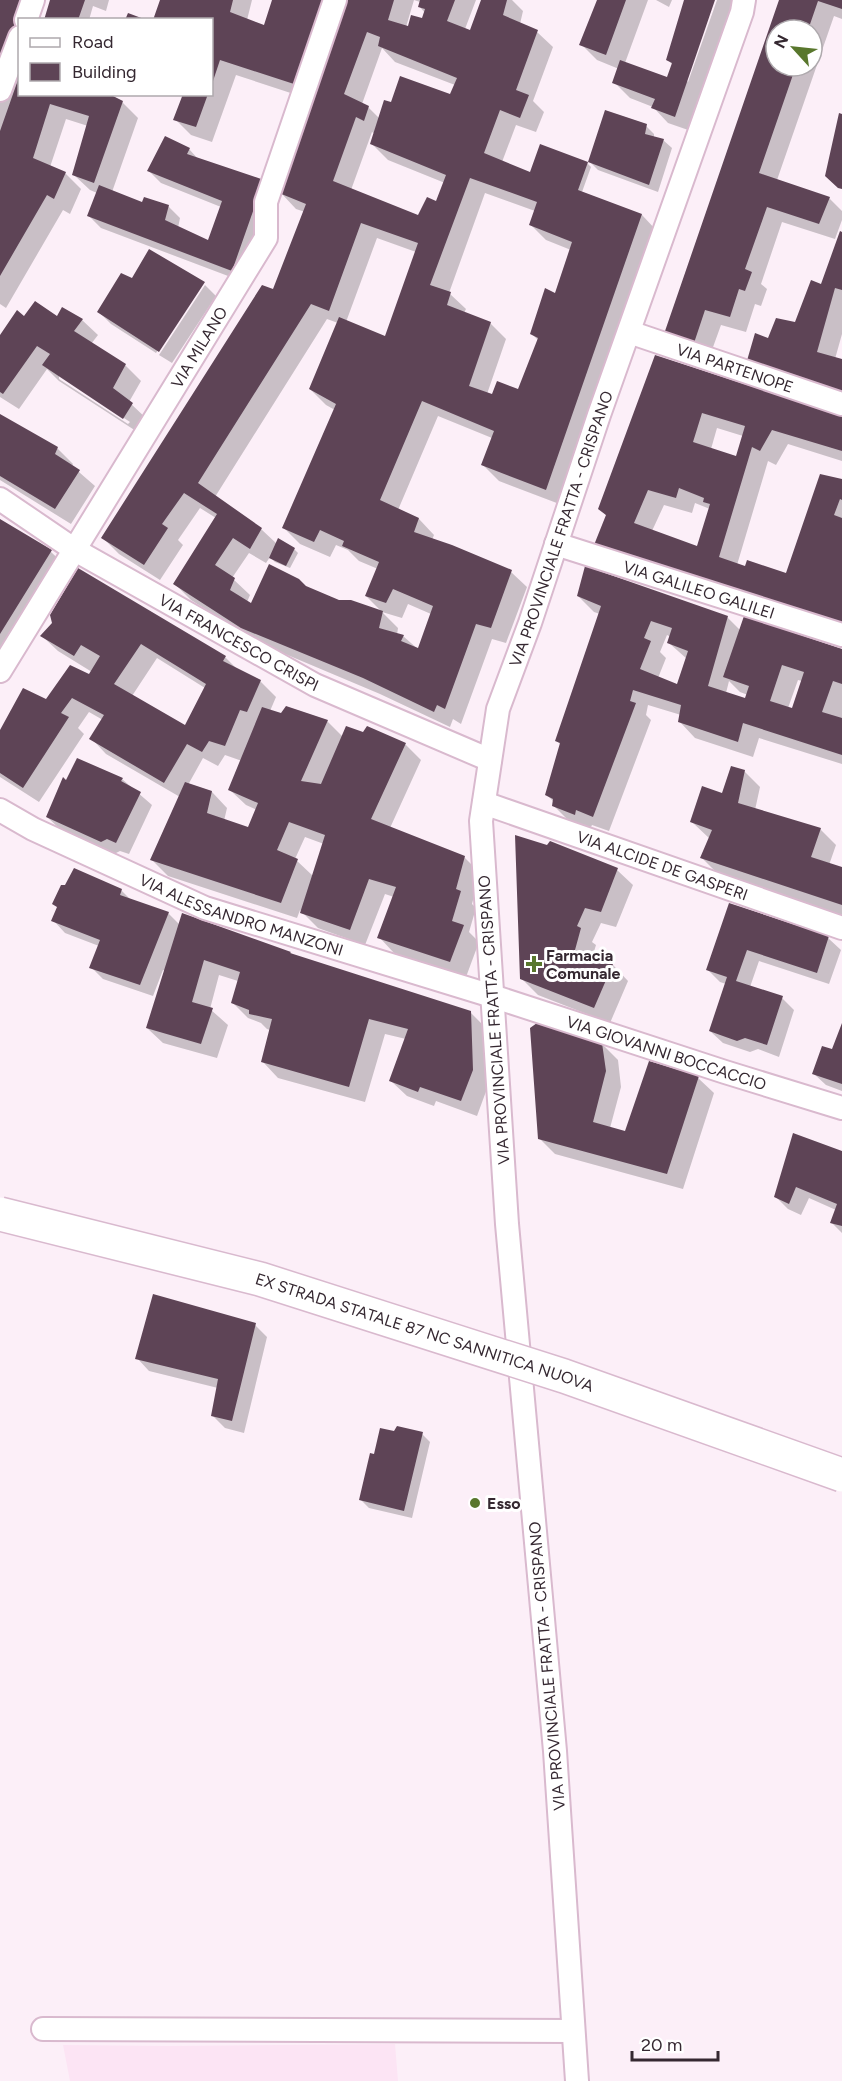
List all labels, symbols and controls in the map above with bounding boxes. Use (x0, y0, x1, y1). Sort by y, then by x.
legend (18, 18, 213, 96)
north arrow (764, 18, 824, 78)
text: Road (72, 31, 113, 53)
text: N (770, 32, 792, 51)
text: Building (72, 61, 137, 83)
street label: VIA MILANO (167, 303, 231, 391)
street label: VIA PARTENOPE (674, 339, 796, 396)
street label: VIA PROVINCIALE FRATTA - CRISPANO (505, 388, 616, 669)
street label: VIA GALILEO GALILEI (621, 557, 777, 622)
street label: VIA FRANCESCO CRISPI (156, 590, 322, 695)
street label: VIA ALCIDE DE GASPERI (574, 827, 751, 904)
street label: VIA ALESSANDRO MANZONI (136, 870, 346, 959)
street label: VIA PROVINCIALE FRATTA - CRISPANO (474, 875, 514, 1165)
place label: Farmacia Comunale (546, 946, 620, 983)
marker: Farmacia Comunale (527, 957, 541, 971)
street label: VIA GIOVANNI BOCCACCIO (564, 1011, 769, 1094)
street label: EX STRADA STATALE 87 NC SANNITICA NUOVA (253, 1269, 596, 1395)
place label: Esso (487, 1494, 521, 1513)
marker: Esso (468, 1496, 482, 1510)
street label: VIA PROVINCIALE FRATTA - CRISPANO (525, 1521, 569, 1811)
scale bar (632, 2024, 718, 2062)
text: 20 m (641, 2034, 682, 2056)

